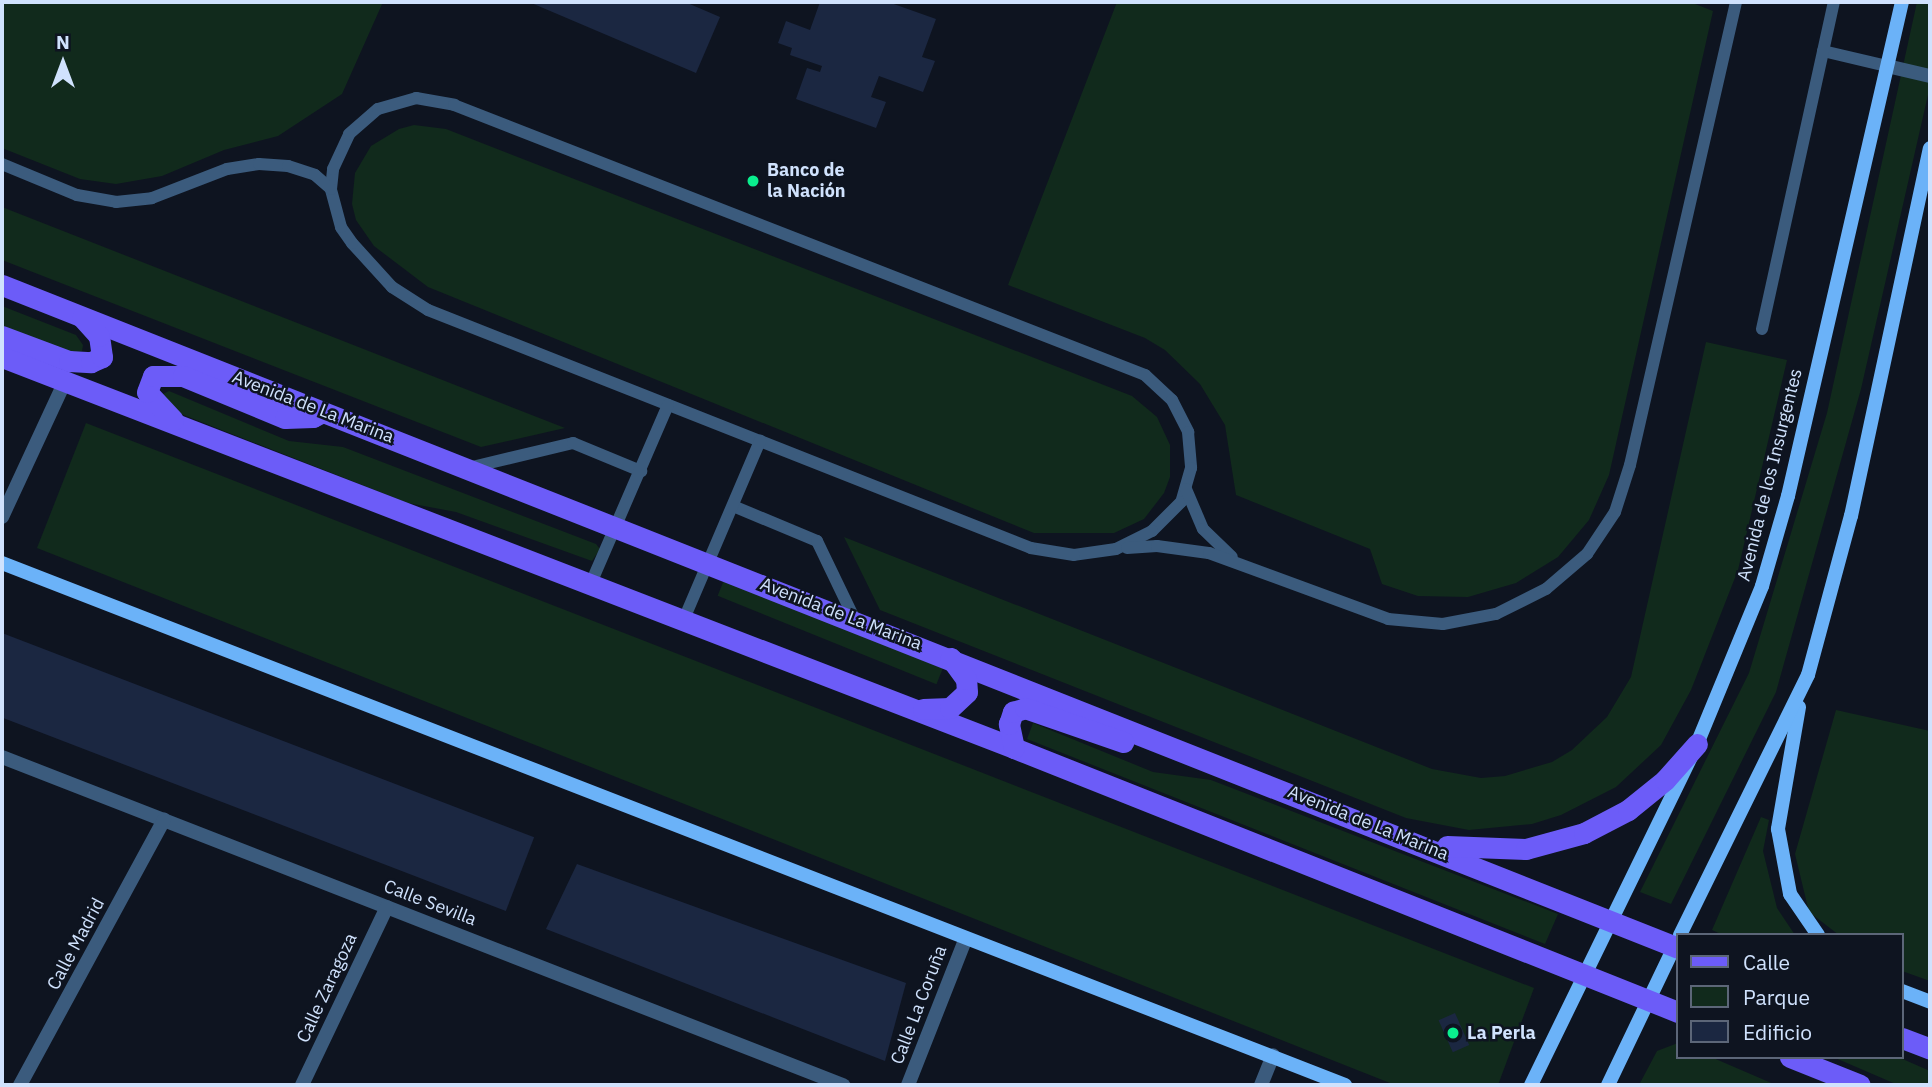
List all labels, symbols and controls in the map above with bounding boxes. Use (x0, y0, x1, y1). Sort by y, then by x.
north arrow (28, 28, 98, 98)
text: N (56, 30, 70, 54)
place label: Banco de la Nación (767, 160, 846, 202)
marker: Banco de la Nación (745, 173, 761, 189)
street label: Avenida de La Marina (229, 366, 397, 448)
street label: Avenida de los Insurgentes (1733, 366, 1807, 584)
street label: Avenida de La Marina (757, 573, 925, 655)
street label: Avenida de La Marina (1284, 781, 1452, 865)
street label: Calle Sevilla (381, 875, 479, 931)
street label: Calle Madrid (43, 894, 109, 994)
street label: Calle Zaragoza (292, 930, 362, 1046)
legend (1676, 933, 1904, 1059)
street label: Calle La Coruña (886, 943, 952, 1067)
text: Calle (1743, 948, 1790, 976)
text: Parque (1743, 983, 1810, 1011)
text: Edificio (1743, 1018, 1812, 1046)
place label: La Perla (1467, 1022, 1536, 1044)
marker: La Perla (1445, 1025, 1461, 1041)

